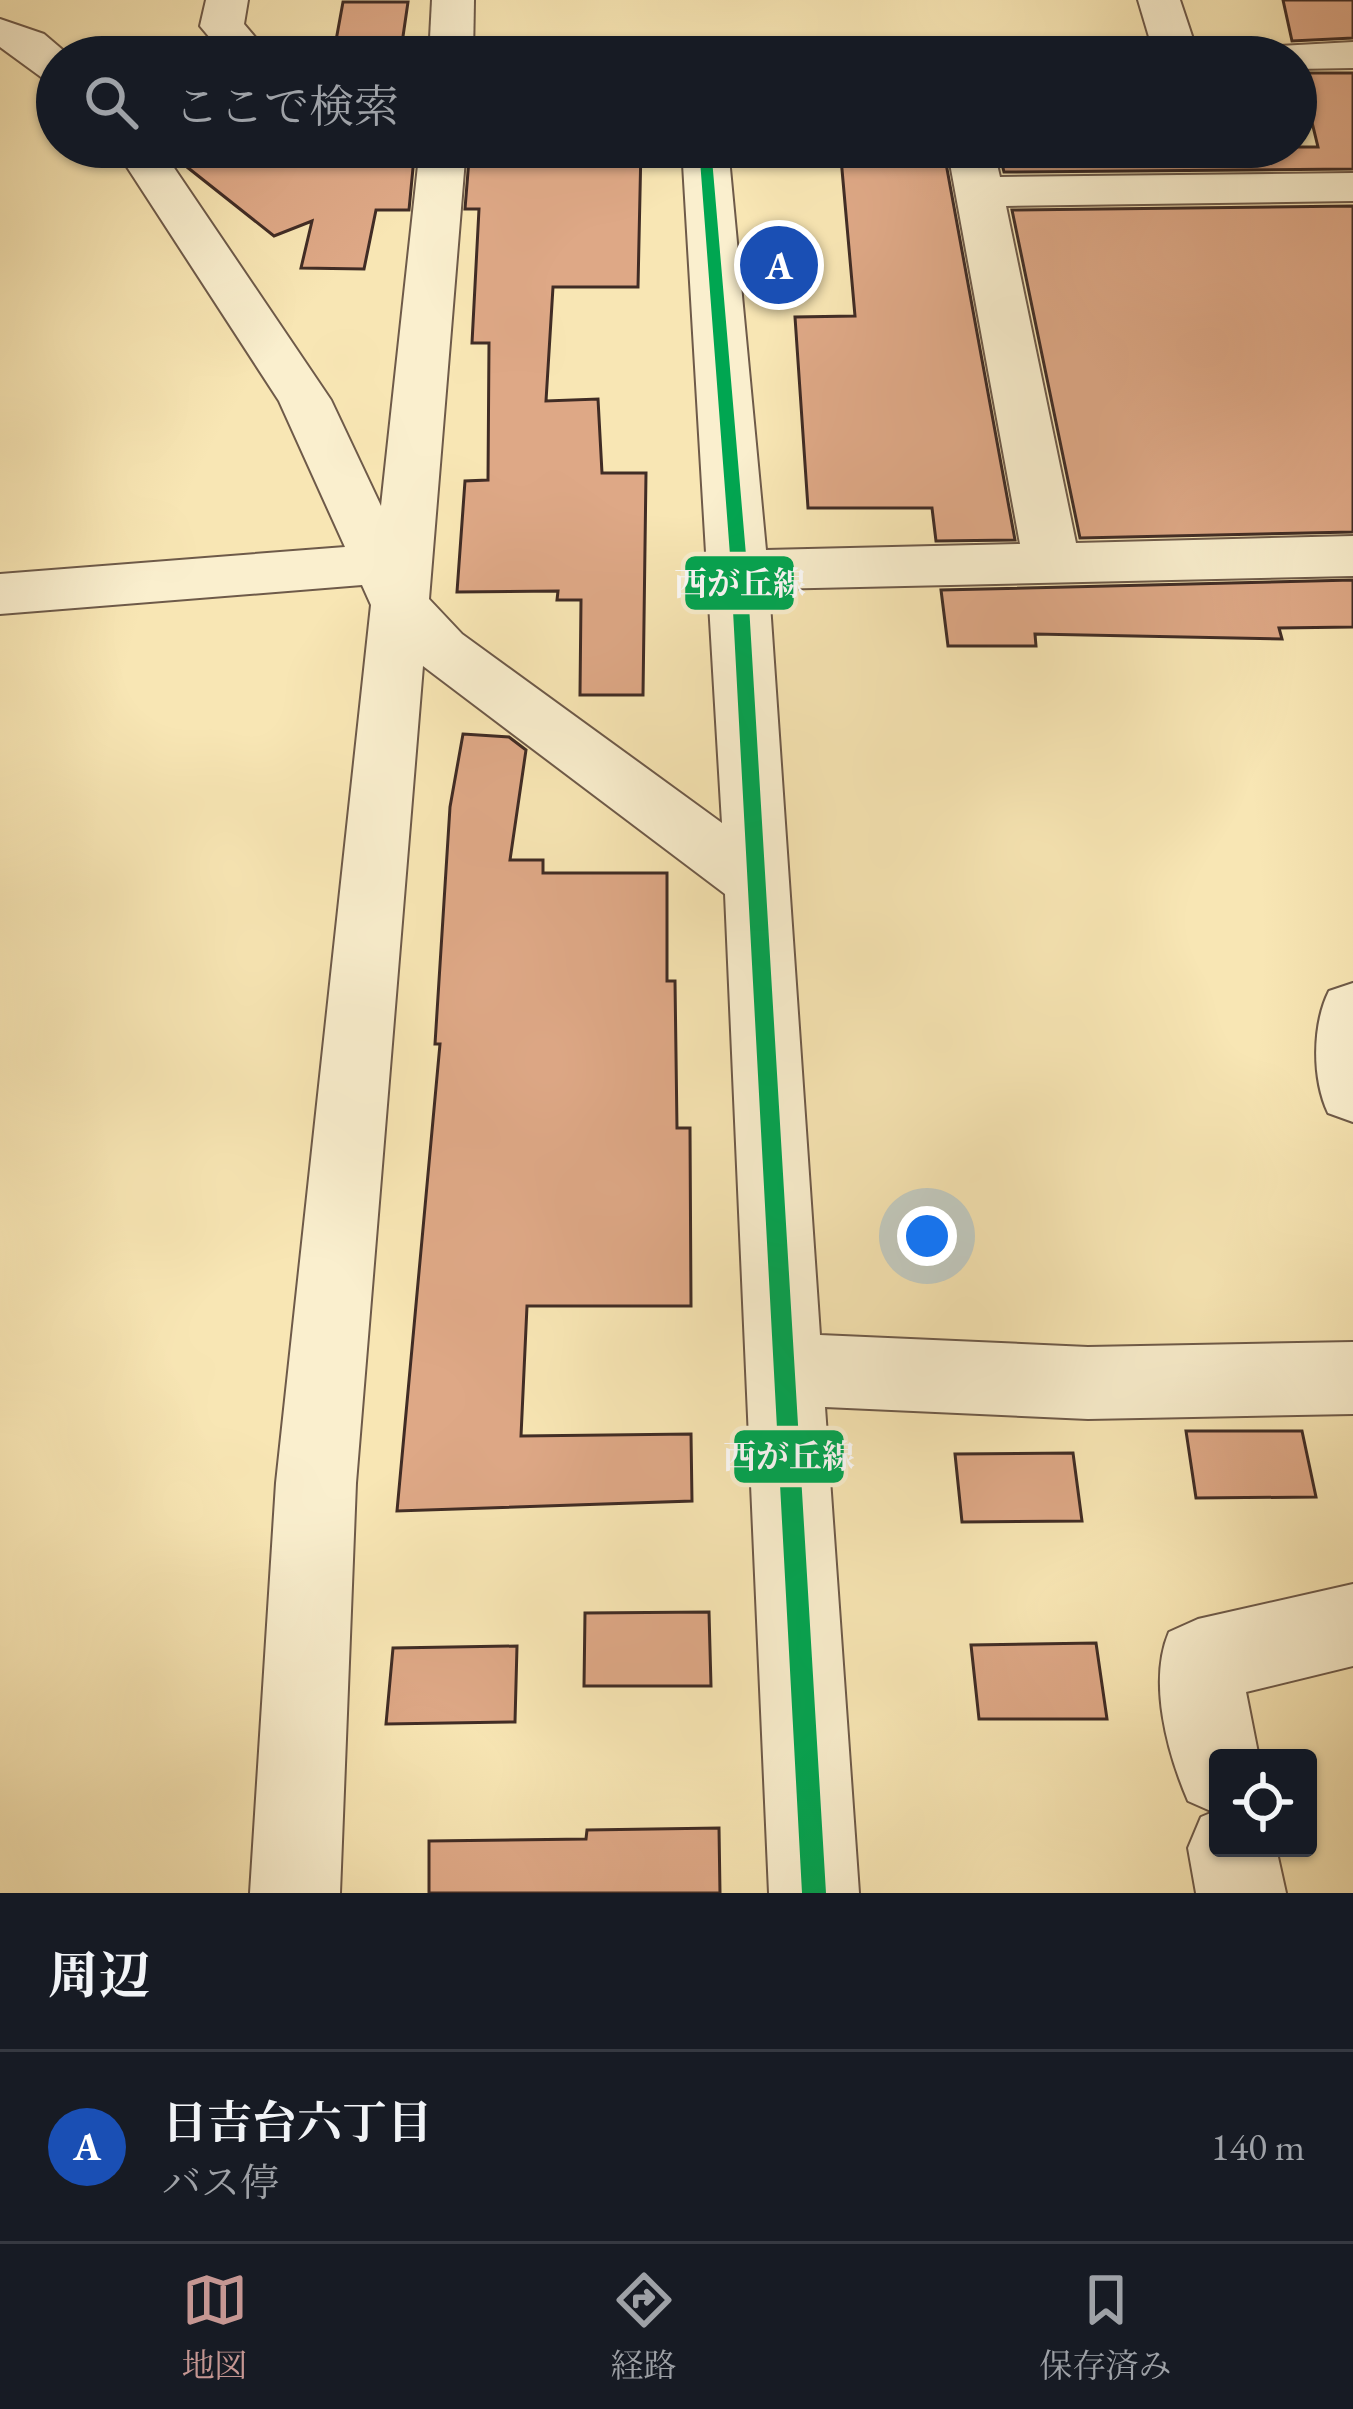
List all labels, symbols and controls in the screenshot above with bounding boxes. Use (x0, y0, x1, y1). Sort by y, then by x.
search box (36, 36, 1317, 168)
icon: search (78, 69, 144, 135)
text: ここで検索 (174, 77, 399, 135)
pin: A (740, 220, 818, 310)
line badge: 西が丘線 (683, 554, 796, 612)
text: 西が丘線 (674, 562, 806, 605)
your location (897, 1206, 957, 1266)
line badge: 西が丘線 (732, 1428, 846, 1485)
text: 西が丘線 (723, 1435, 855, 1478)
map controls (1209, 1749, 1317, 1857)
button: locate (1209, 1749, 1317, 1857)
text: 周辺 (48, 1942, 150, 2008)
text: 日吉台六丁目 (162, 2093, 432, 2151)
text: A (73, 2121, 101, 2172)
text: 140 m (1211, 2121, 1305, 2172)
text: バス停 (162, 2157, 279, 2208)
tab: 地図 (182, 2267, 248, 2387)
tab: 経路 (611, 2267, 677, 2387)
tab: 保存済み (1040, 2267, 1172, 2387)

